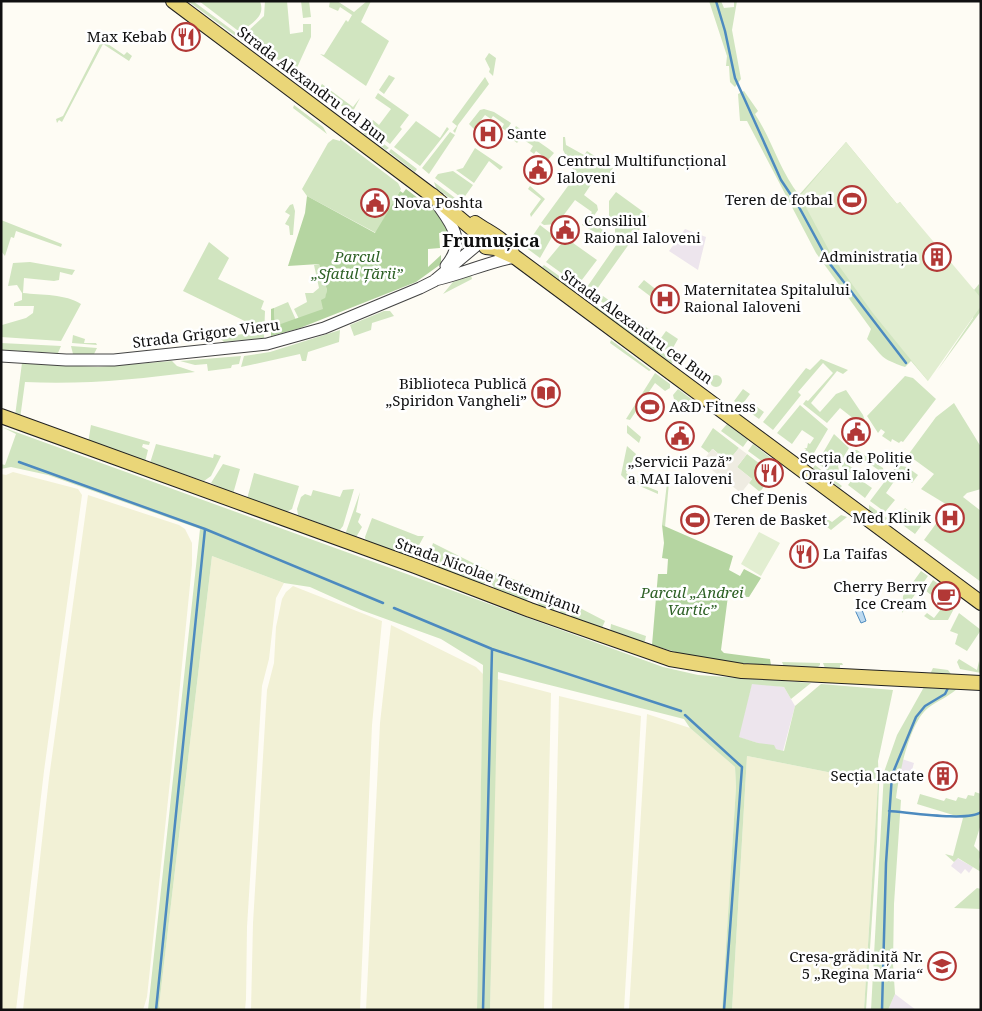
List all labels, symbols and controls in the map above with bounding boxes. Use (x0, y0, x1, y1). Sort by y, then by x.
street label: Strada Alexandru cel Bun (234, 21, 392, 147)
restaurant icon: Max Kebab (171, 22, 201, 52)
place label: Max Kebab (87, 26, 167, 46)
hospital icon: Sante (473, 119, 503, 149)
place label: Sante (507, 123, 547, 143)
place label: Centrul Multifuncțional Ialoveni (557, 150, 727, 187)
public building icon: Centrul Multifuncțional Ialoveni (523, 155, 553, 185)
sports icon: Teren de fotbal (837, 185, 867, 215)
public building icon: Nova Poshta (360, 188, 390, 218)
place label: Teren de fotbal (725, 189, 833, 209)
place label: Nova Poshta (394, 192, 483, 212)
place label: Consiliul Raional Ialoveni (584, 210, 701, 247)
public building icon: Consiliul Raional Ialoveni (550, 215, 580, 245)
district label: Frumușica (442, 228, 540, 252)
building icon: Administrația (922, 242, 952, 272)
park label: Parcul „Sfatul Țării” (310, 246, 403, 283)
place label: Administrația (819, 246, 918, 266)
street label: Strada Alexandru cel Bun (558, 264, 718, 388)
place label: Maternitatea Spitalului Raional Ialoveni (684, 279, 850, 316)
hospital icon: Maternitatea Spitalului Raional Ialoveni (650, 284, 680, 314)
street label: Strada Grigore Vieru (131, 314, 281, 352)
place label: Biblioteca Publică „Spiridon Vangheli” (386, 373, 527, 410)
library icon: Biblioteca Publică „Spiridon Vangheli” (531, 378, 561, 408)
sports icon: A&D Fitness (635, 392, 665, 422)
place label: A&D Fitness (669, 396, 756, 416)
public building icon: Secția de Poliție Orașul Ialoveni (841, 417, 871, 447)
public building icon: „Servicii Pază” a MAI Ialoveni (665, 421, 695, 451)
place label: Secția de Poliție Orașul Ialoveni (800, 447, 912, 484)
place label: „Servicii Pază” a MAI Ialoveni (628, 451, 733, 488)
restaurant icon: Chef Denis (754, 458, 784, 488)
place label: Chef Denis (731, 488, 807, 508)
hospital icon: Med Klinik (935, 503, 965, 533)
sports icon: Teren de Basket (680, 505, 710, 535)
place label: Med Klinik (853, 507, 931, 527)
place label: Teren de Basket (714, 509, 827, 529)
street label: Strada Nicolae Testemițanu (393, 532, 584, 618)
restaurant icon: La Taifas (789, 539, 819, 569)
place label: La Taifas (823, 543, 888, 563)
place label: Cherry Berry Ice Cream (833, 576, 928, 613)
cafe icon: Cherry Berry Ice Cream (931, 581, 961, 611)
park label: Parcul „Andrei Vartic” (639, 582, 744, 619)
building icon: Secția lactate (928, 761, 958, 791)
place label: Secția lactate (831, 765, 924, 785)
place label: Creșa-grădiniță Nr. 5 „Regina Maria“ (789, 946, 923, 983)
school or university icon: Creșa-grădiniță Nr. 5 „Regina Maria“ (927, 951, 957, 981)

